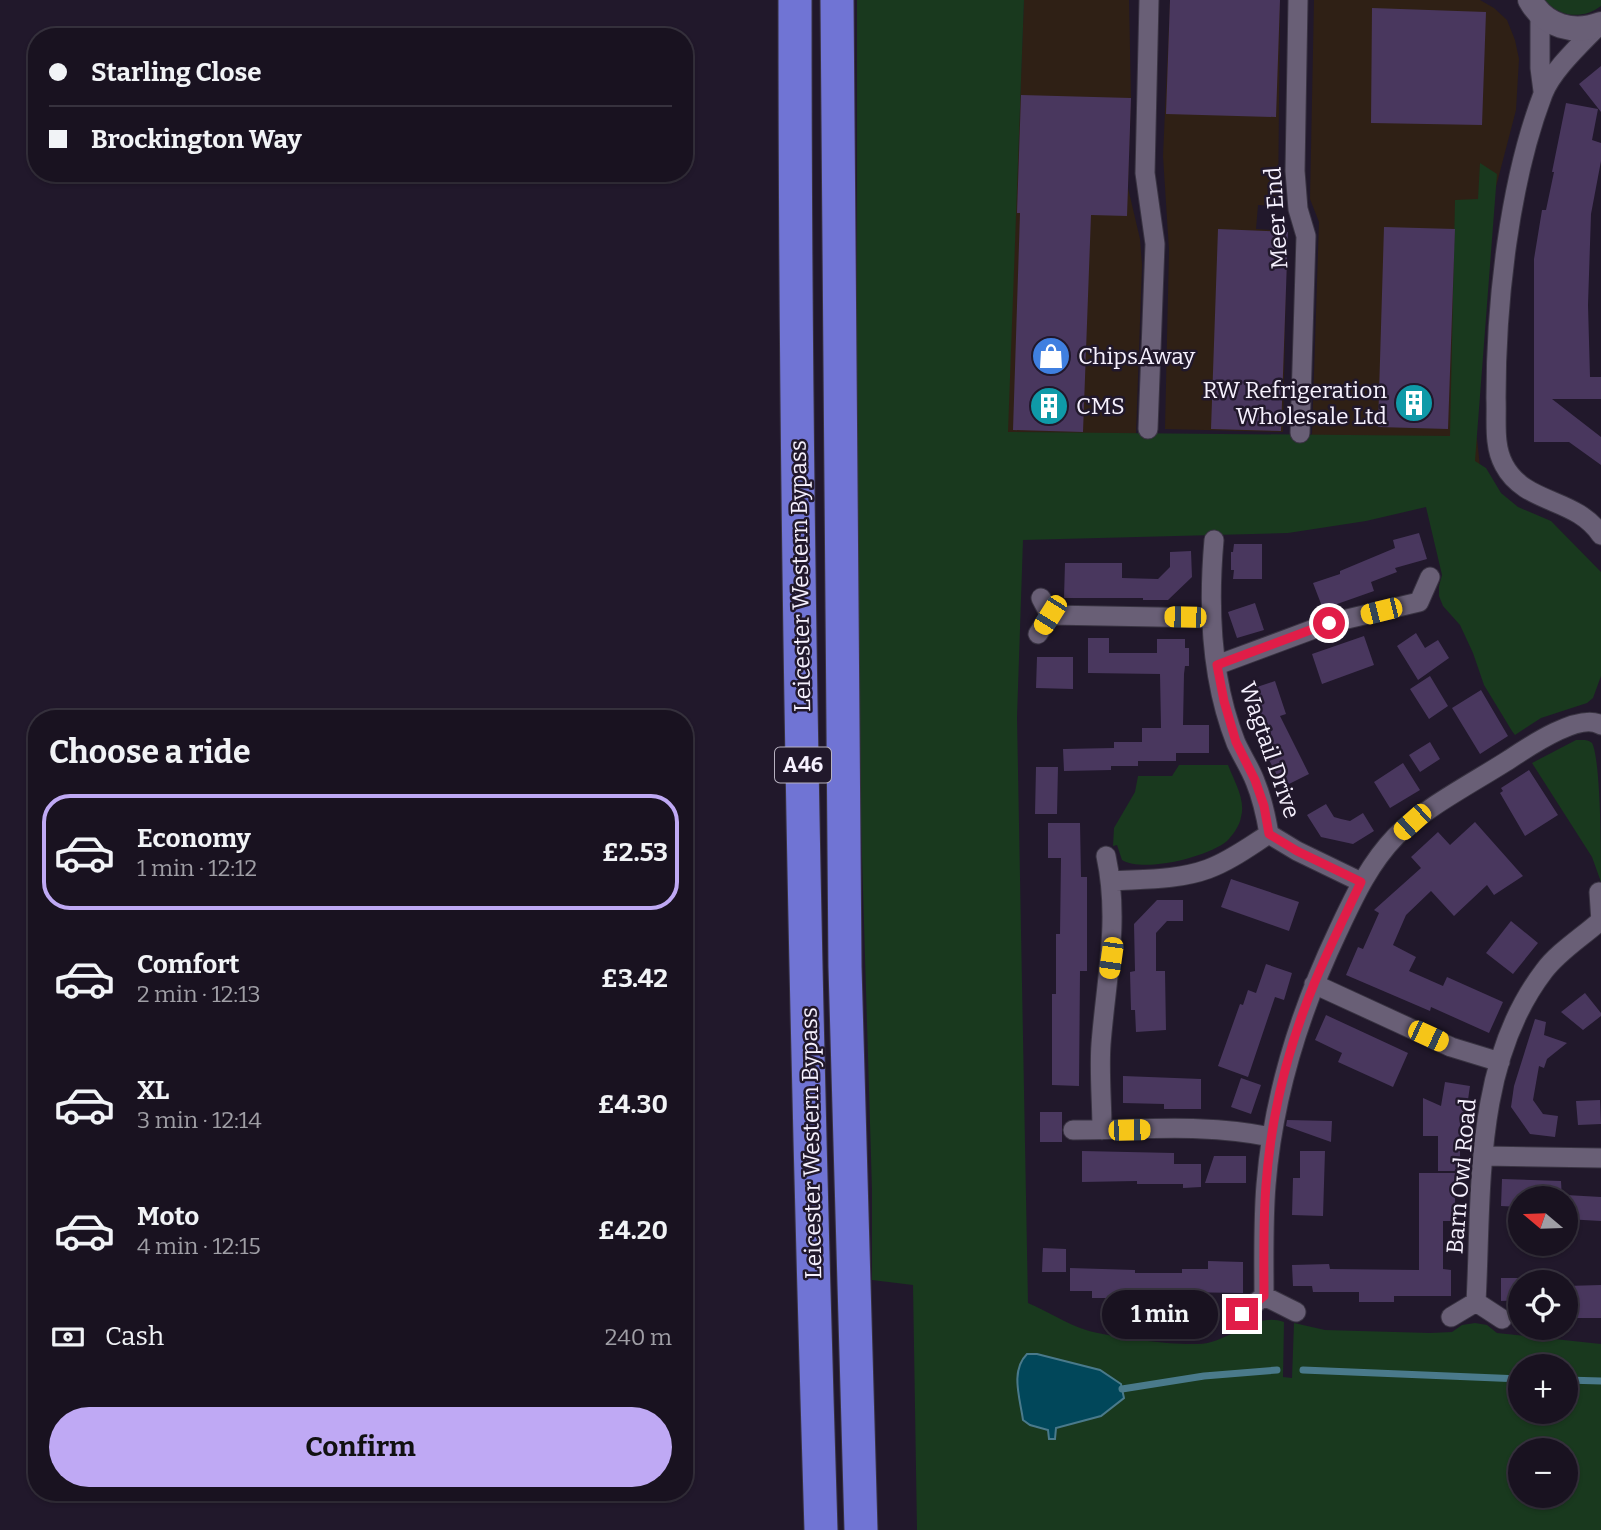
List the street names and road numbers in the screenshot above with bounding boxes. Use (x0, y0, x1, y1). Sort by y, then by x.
street label: Meer End (1258, 166, 1294, 270)
street label: Leicester Western Bypass (784, 440, 816, 712)
street label: Wagtail Drive (1234, 678, 1306, 822)
road number: A46 (775, 748, 831, 782)
street label: Leicester Western Bypass (795, 1007, 827, 1279)
street label: Barn Owl Road (1440, 1097, 1482, 1255)

